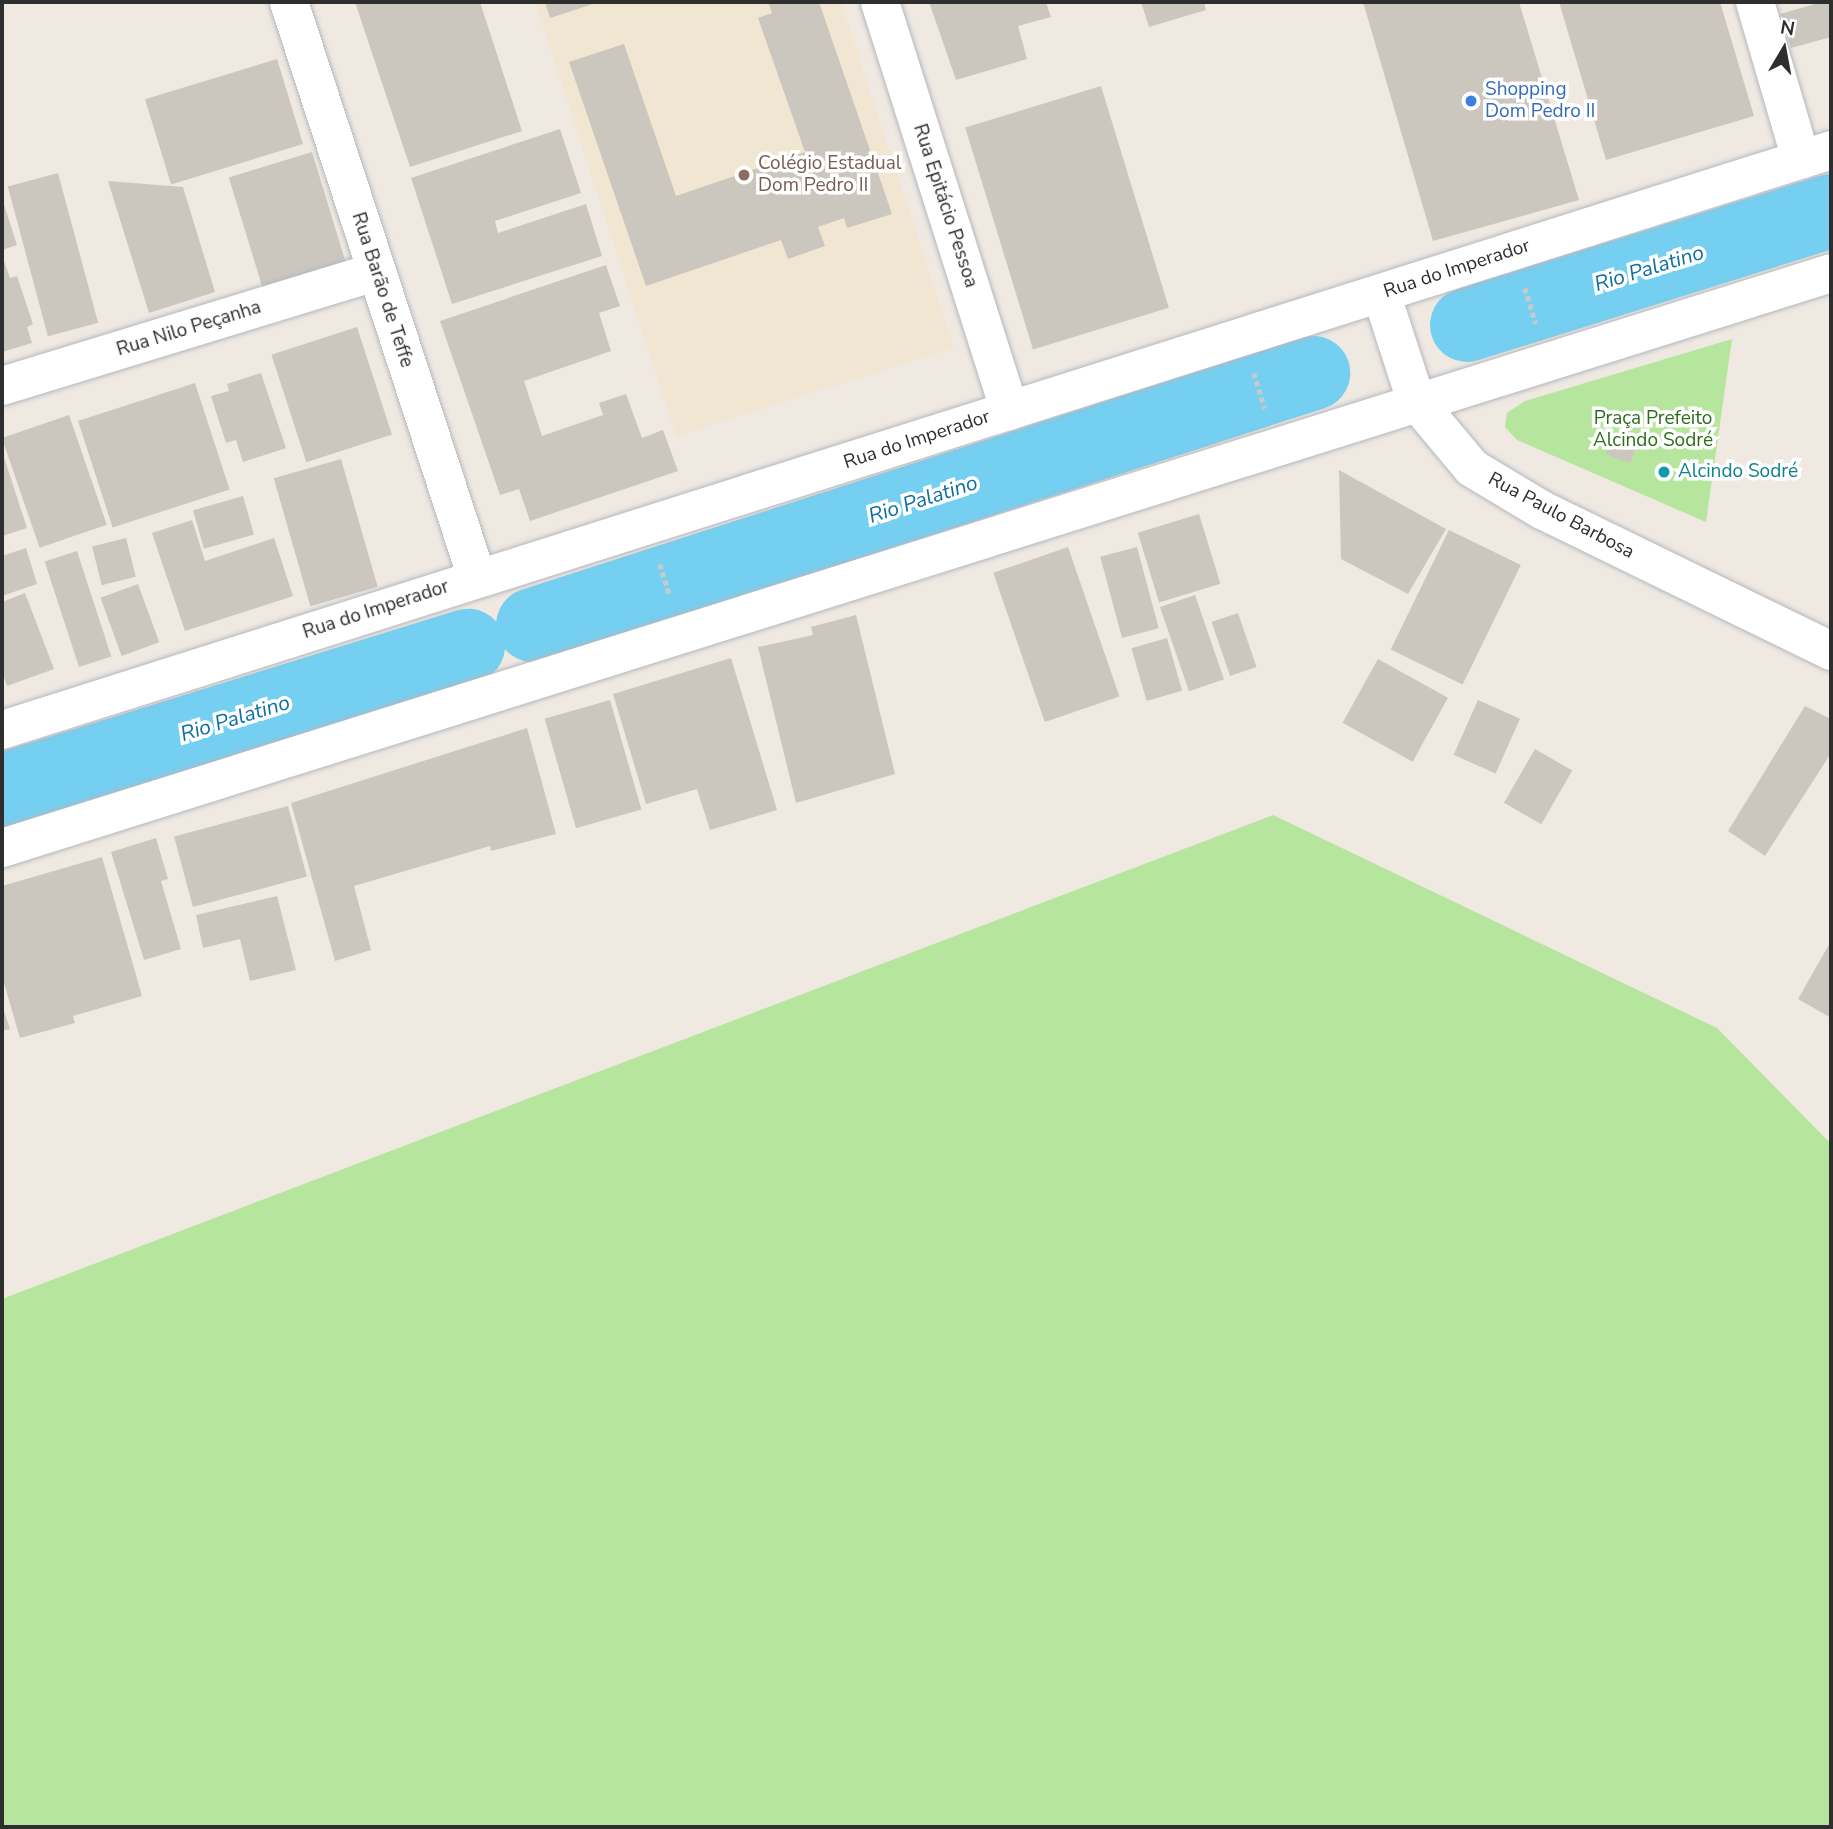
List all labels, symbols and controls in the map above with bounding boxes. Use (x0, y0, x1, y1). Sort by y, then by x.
north arrow (1749, 14, 1819, 84)
text: N (1778, 14, 1797, 42)
place label: Shopping Dom Pedro II (1485, 79, 1595, 123)
marker: Shopping Dom Pedro II (1463, 93, 1479, 109)
street label: Rua Epitácio Pessoa (908, 121, 982, 291)
place label: Colégio Estadual Dom Pedro II (758, 153, 901, 197)
marker: Colégio Estadual Dom Pedro II (736, 167, 752, 183)
street label: Rua Barão de Teffe (346, 210, 418, 370)
street label: Rua do Imperador (1381, 235, 1533, 303)
water label: Rio Palatino (1591, 239, 1707, 297)
street label: Rua Nilo Peçanha (114, 296, 264, 362)
street label: Rua do Imperador (841, 406, 993, 474)
park label: Praça Prefeito Alcindo Sodré (1593, 408, 1713, 452)
place label: Alcindo Sodré (1678, 461, 1798, 483)
marker: Alcindo Sodré (1656, 464, 1672, 480)
street label: Rua Paulo Barbosa (1484, 468, 1638, 564)
water label: Rio Palatino (865, 470, 981, 528)
street label: Rua do Imperador (300, 576, 452, 644)
water label: Rio Palatino (177, 689, 293, 747)

